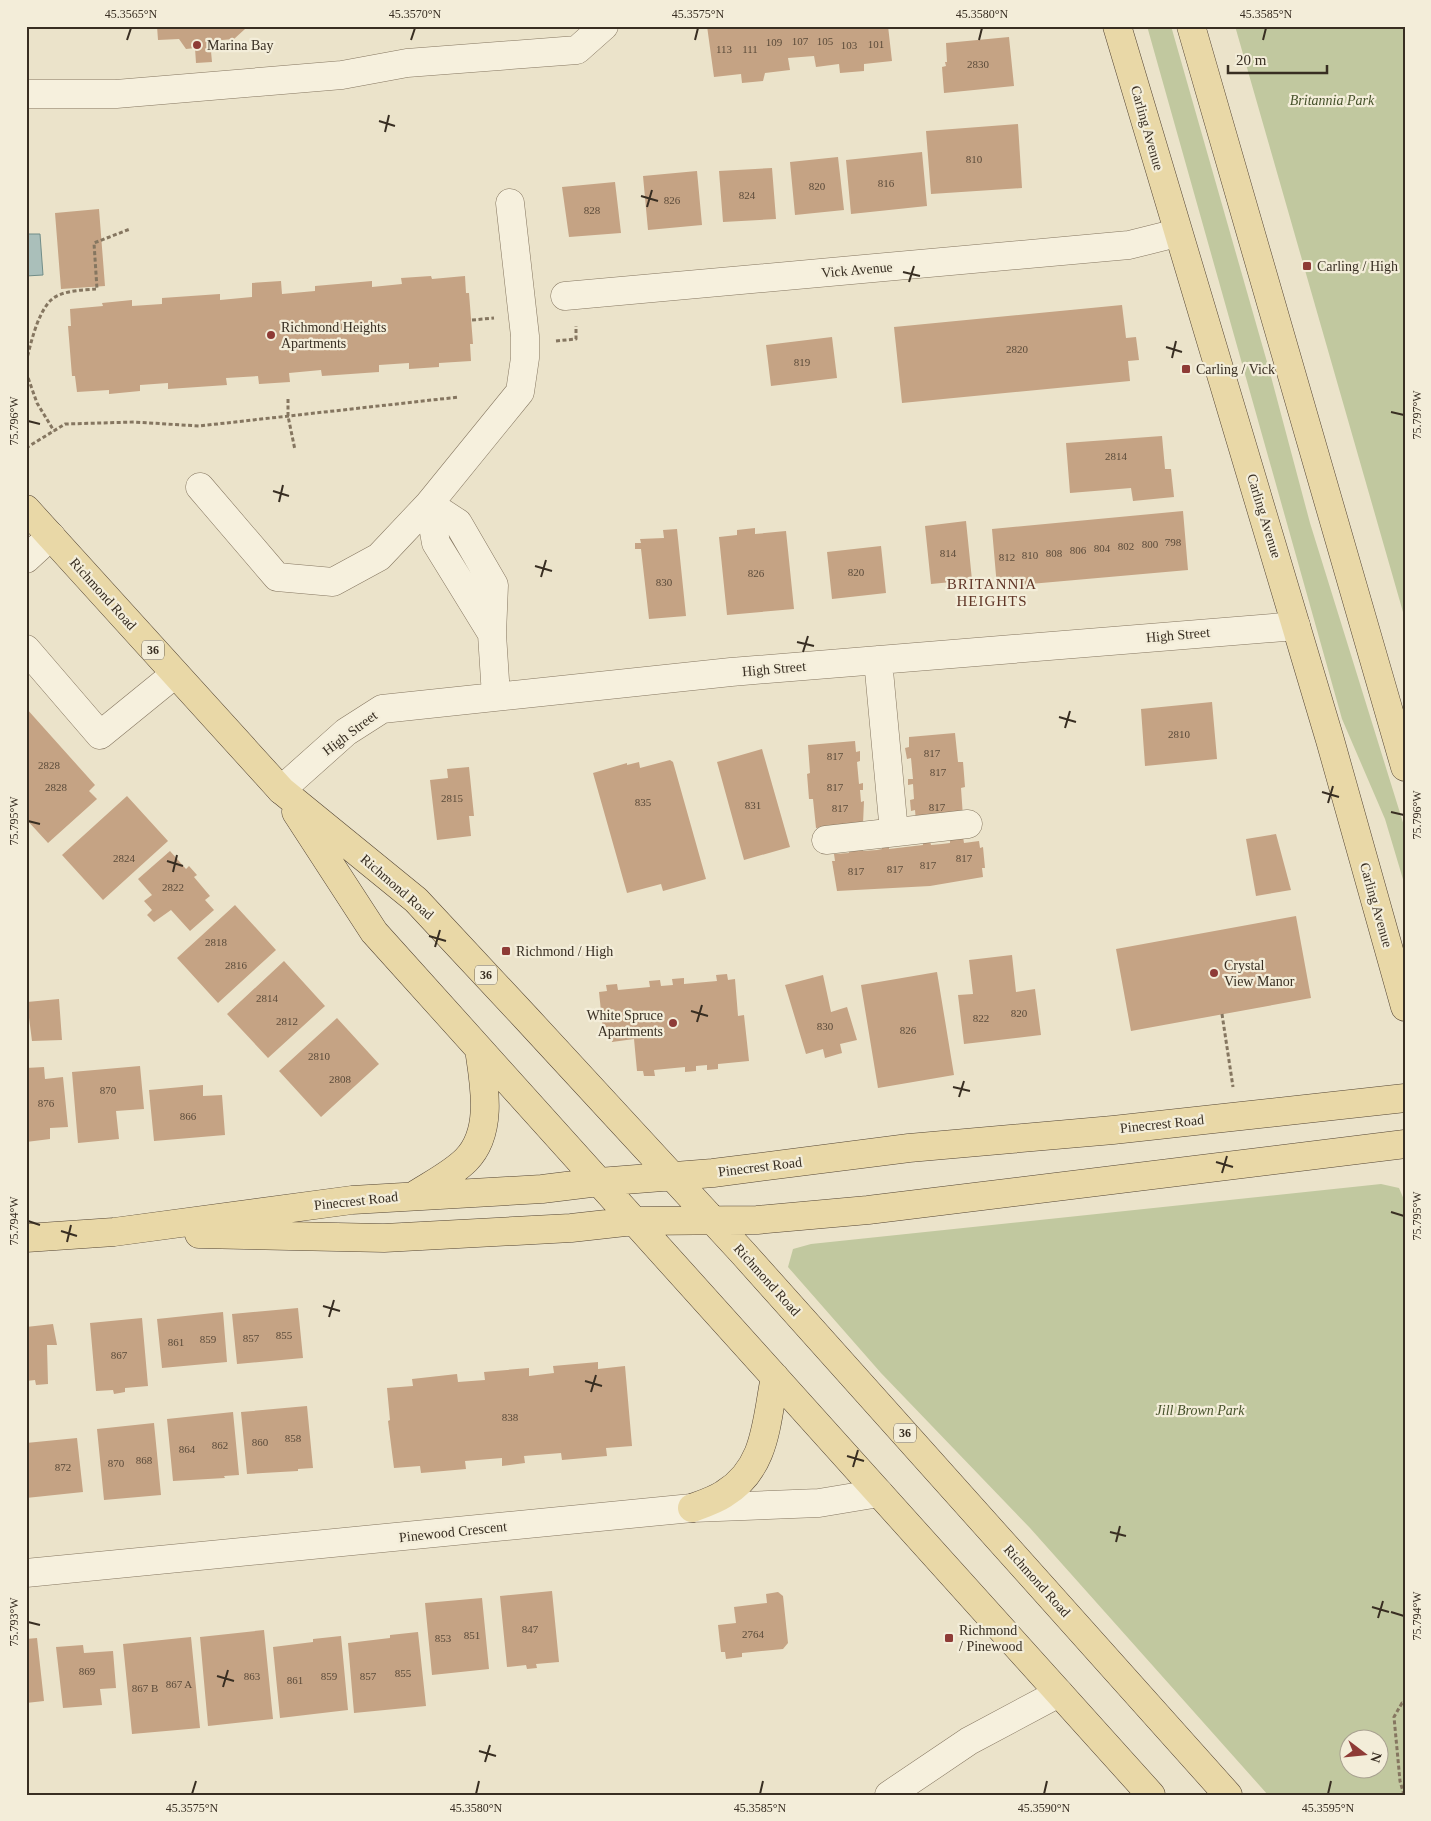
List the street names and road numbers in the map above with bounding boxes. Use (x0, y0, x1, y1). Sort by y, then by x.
street label: Carling Avenue (1128, 84, 1166, 172)
street label: Vick Avenue (821, 259, 893, 281)
street label: Carling Avenue (1244, 472, 1284, 560)
street label: Richmond Road (67, 555, 139, 633)
street label: High Street (1145, 625, 1211, 645)
road number: 36 (142, 640, 164, 660)
street label: High Street (741, 659, 807, 679)
street label: High Street (320, 708, 380, 758)
street label: Richmond Road (358, 851, 436, 923)
street label: Carling Avenue (1357, 861, 1395, 949)
road number: 36 (475, 966, 497, 984)
street label: Pinecrest Road (1119, 1112, 1205, 1136)
street label: Pinecrest Road (717, 1154, 803, 1180)
street label: Pinecrest Road (313, 1189, 399, 1213)
street label: Richmond Road (731, 1241, 803, 1319)
road number: 36 (894, 1424, 916, 1442)
street label: Pinewood Crescent (398, 1519, 508, 1545)
street label: Richmond Road (1001, 1542, 1073, 1620)

